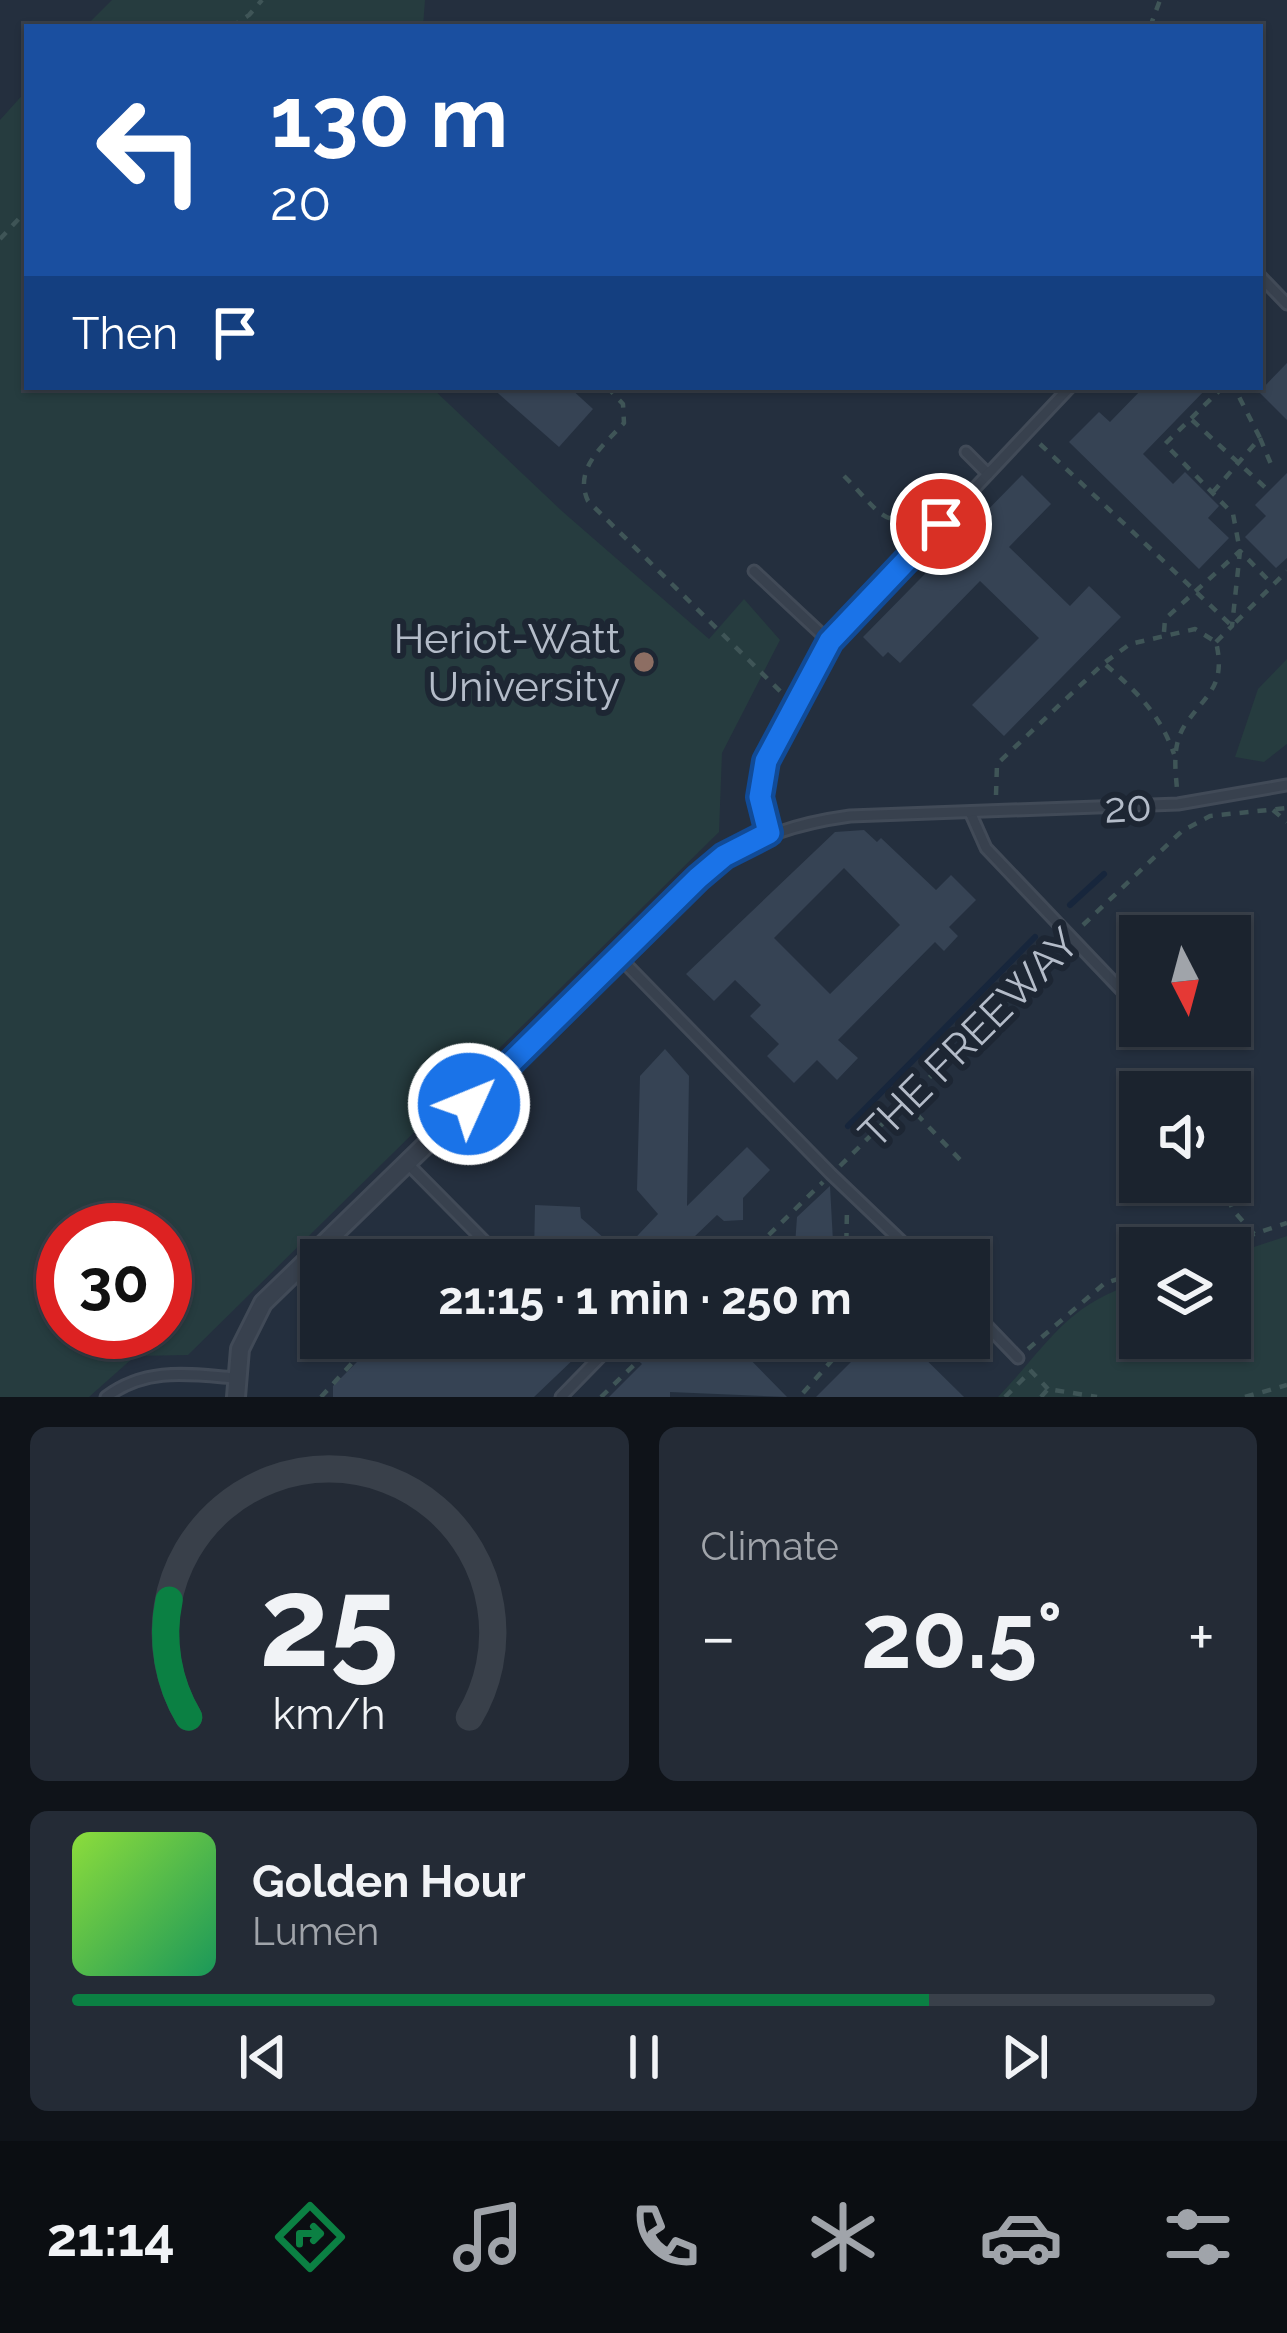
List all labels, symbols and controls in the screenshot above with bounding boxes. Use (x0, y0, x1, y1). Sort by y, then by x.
text: 130 m (270, 68, 508, 167)
icon: left (72, 72, 228, 228)
text: 20 (270, 169, 331, 233)
icon: arrive (202, 300, 268, 366)
text: Then (72, 307, 178, 360)
pin (890, 473, 992, 575)
icon: arrive (908, 491, 974, 557)
place label: Heriot-Watt University (393, 614, 620, 711)
marker: Heriot-Watt University (631, 649, 657, 675)
street label: 20 (1103, 781, 1153, 833)
north arrow (1119, 915, 1251, 1047)
map controls (1119, 915, 1251, 1359)
street label: THE FREEWAY (849, 918, 1089, 1158)
position arrow (406, 1041, 532, 1167)
button: sound (1119, 1071, 1251, 1203)
speed limit sign: 30 (36, 1203, 192, 1359)
button: layers (1119, 1227, 1251, 1359)
text: 21:15 · 1 min · 250 m (438, 1272, 852, 1325)
text: Climate (701, 1523, 839, 1569)
text: 25 (259, 1549, 399, 1695)
text: 20.5° (861, 1583, 1063, 1689)
text: − (701, 1598, 736, 1675)
text: + (1188, 1598, 1215, 1675)
text: km/h (273, 1689, 386, 1739)
text: Golden Hour (252, 1855, 526, 1908)
text: Lumen (252, 1908, 379, 1954)
icon: previous (230, 2024, 296, 2090)
icon: pause (611, 2024, 677, 2090)
icon: next (992, 2024, 1058, 2090)
icon: directions (268, 2195, 352, 2279)
icon: music (446, 2195, 530, 2279)
icon: phone (623, 2195, 707, 2279)
icon: climate (801, 2195, 885, 2279)
icon: car (979, 2195, 1063, 2279)
icon: filters (1156, 2195, 1240, 2279)
text: 21:14 (47, 2205, 175, 2269)

